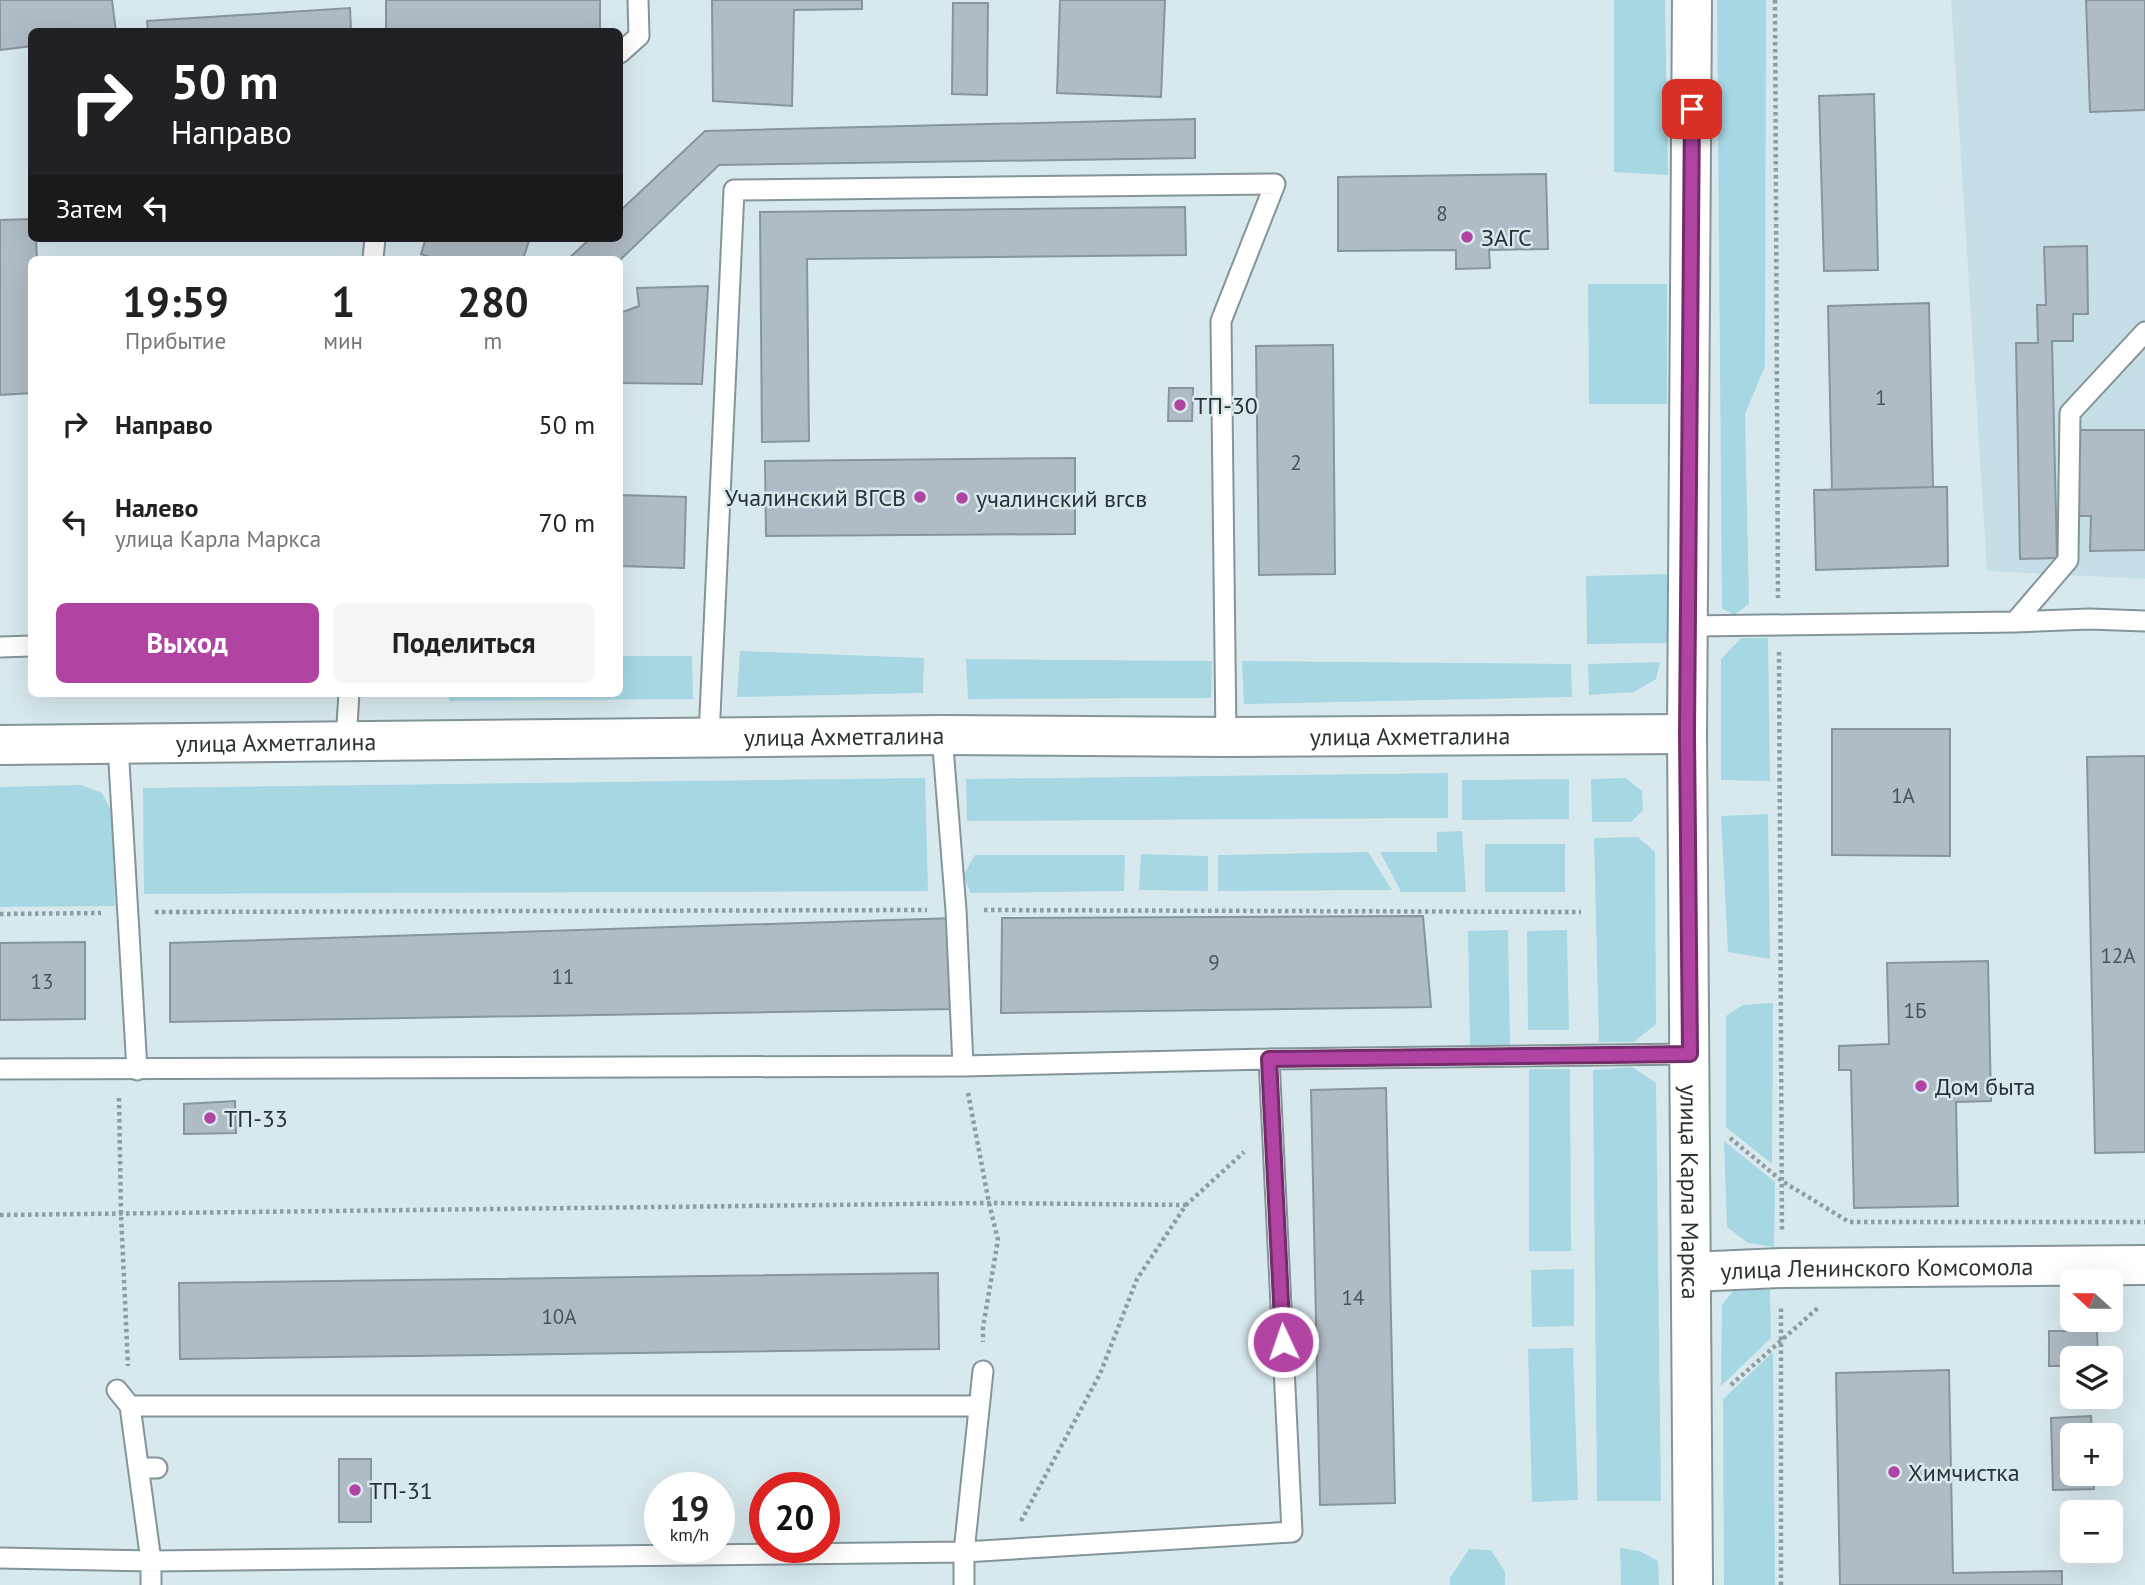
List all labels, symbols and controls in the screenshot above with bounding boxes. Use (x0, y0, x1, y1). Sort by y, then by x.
text: 50 m (171, 49, 278, 113)
icon: right (56, 56, 147, 147)
pin (1662, 79, 1722, 139)
icon: arrive (1673, 90, 1711, 128)
text: Направо (171, 111, 292, 153)
icon: left (137, 189, 175, 227)
text: Затем (56, 192, 123, 225)
house number: 8 (1436, 200, 1448, 227)
place label: ЗАГС (1481, 222, 1532, 253)
marker: ЗАГС (1459, 229, 1475, 245)
text: 19:59 (122, 274, 229, 329)
text: 1 (331, 274, 355, 329)
text: 280 (457, 274, 529, 329)
text: Прибытие (125, 326, 226, 355)
text: мин (323, 326, 363, 355)
text: m (484, 326, 502, 355)
house number: 1 (1875, 384, 1887, 411)
place label: ТП-30 (1194, 390, 1258, 421)
marker: ТП-30 (1172, 397, 1188, 413)
icon: right (56, 405, 94, 443)
text: Направо (115, 408, 213, 441)
text: 50 m (539, 408, 595, 441)
house number: 2 (1290, 449, 1302, 476)
place label: Учалинский ВГСВ (725, 482, 906, 513)
place label: учалинский вгсв (976, 483, 1147, 514)
marker: Учалинский ВГСВ (912, 489, 928, 505)
marker: учалинский вгсв (954, 490, 970, 506)
text: Налево (115, 491, 199, 524)
icon: left (56, 503, 94, 541)
text: 70 m (539, 506, 595, 539)
text: улица Карла Маркса (115, 524, 321, 553)
button: Выход (56, 603, 319, 683)
button: Поделиться (333, 603, 595, 683)
street label: улица Ахметгалина (743, 719, 944, 753)
street label: улица Ахметгалина (1310, 720, 1510, 752)
street label: улица Ахметгалина (176, 726, 376, 759)
house number: 1А (1891, 782, 1916, 809)
house number: 12А (2100, 942, 2136, 969)
house number: 9 (1208, 949, 1220, 976)
house number: 11 (552, 963, 574, 990)
house number: 13 (31, 968, 53, 995)
house number: 1Б (1904, 997, 1927, 1024)
place label: Дом быта (1935, 1071, 2035, 1102)
marker: Дом быта (1913, 1078, 1929, 1094)
street label: улица Карла Маркса (1674, 1084, 1706, 1300)
place label: ТП-33 (224, 1103, 288, 1134)
marker: ТП-33 (202, 1110, 218, 1126)
street label: улица Ленинского Комсомола (1720, 1250, 2034, 1286)
north arrow (2060, 1269, 2123, 1332)
map controls (2060, 1269, 2123, 1563)
house number: 14 (1342, 1284, 1364, 1311)
house number: 10А (541, 1303, 577, 1330)
position arrow (1246, 1305, 1320, 1379)
button: layers (2060, 1346, 2123, 1409)
button: + (2060, 1423, 2123, 1486)
place label: Химчистка (1908, 1457, 2020, 1488)
marker: Химчистка (1886, 1464, 1902, 1480)
speed limit sign: 20 (749, 1472, 840, 1563)
place label: ТП-31 (369, 1475, 433, 1506)
marker: ТП-31 (347, 1482, 363, 1498)
text: 19 (670, 1485, 709, 1531)
button: − (2060, 1500, 2123, 1563)
text: km/h (670, 1523, 709, 1546)

